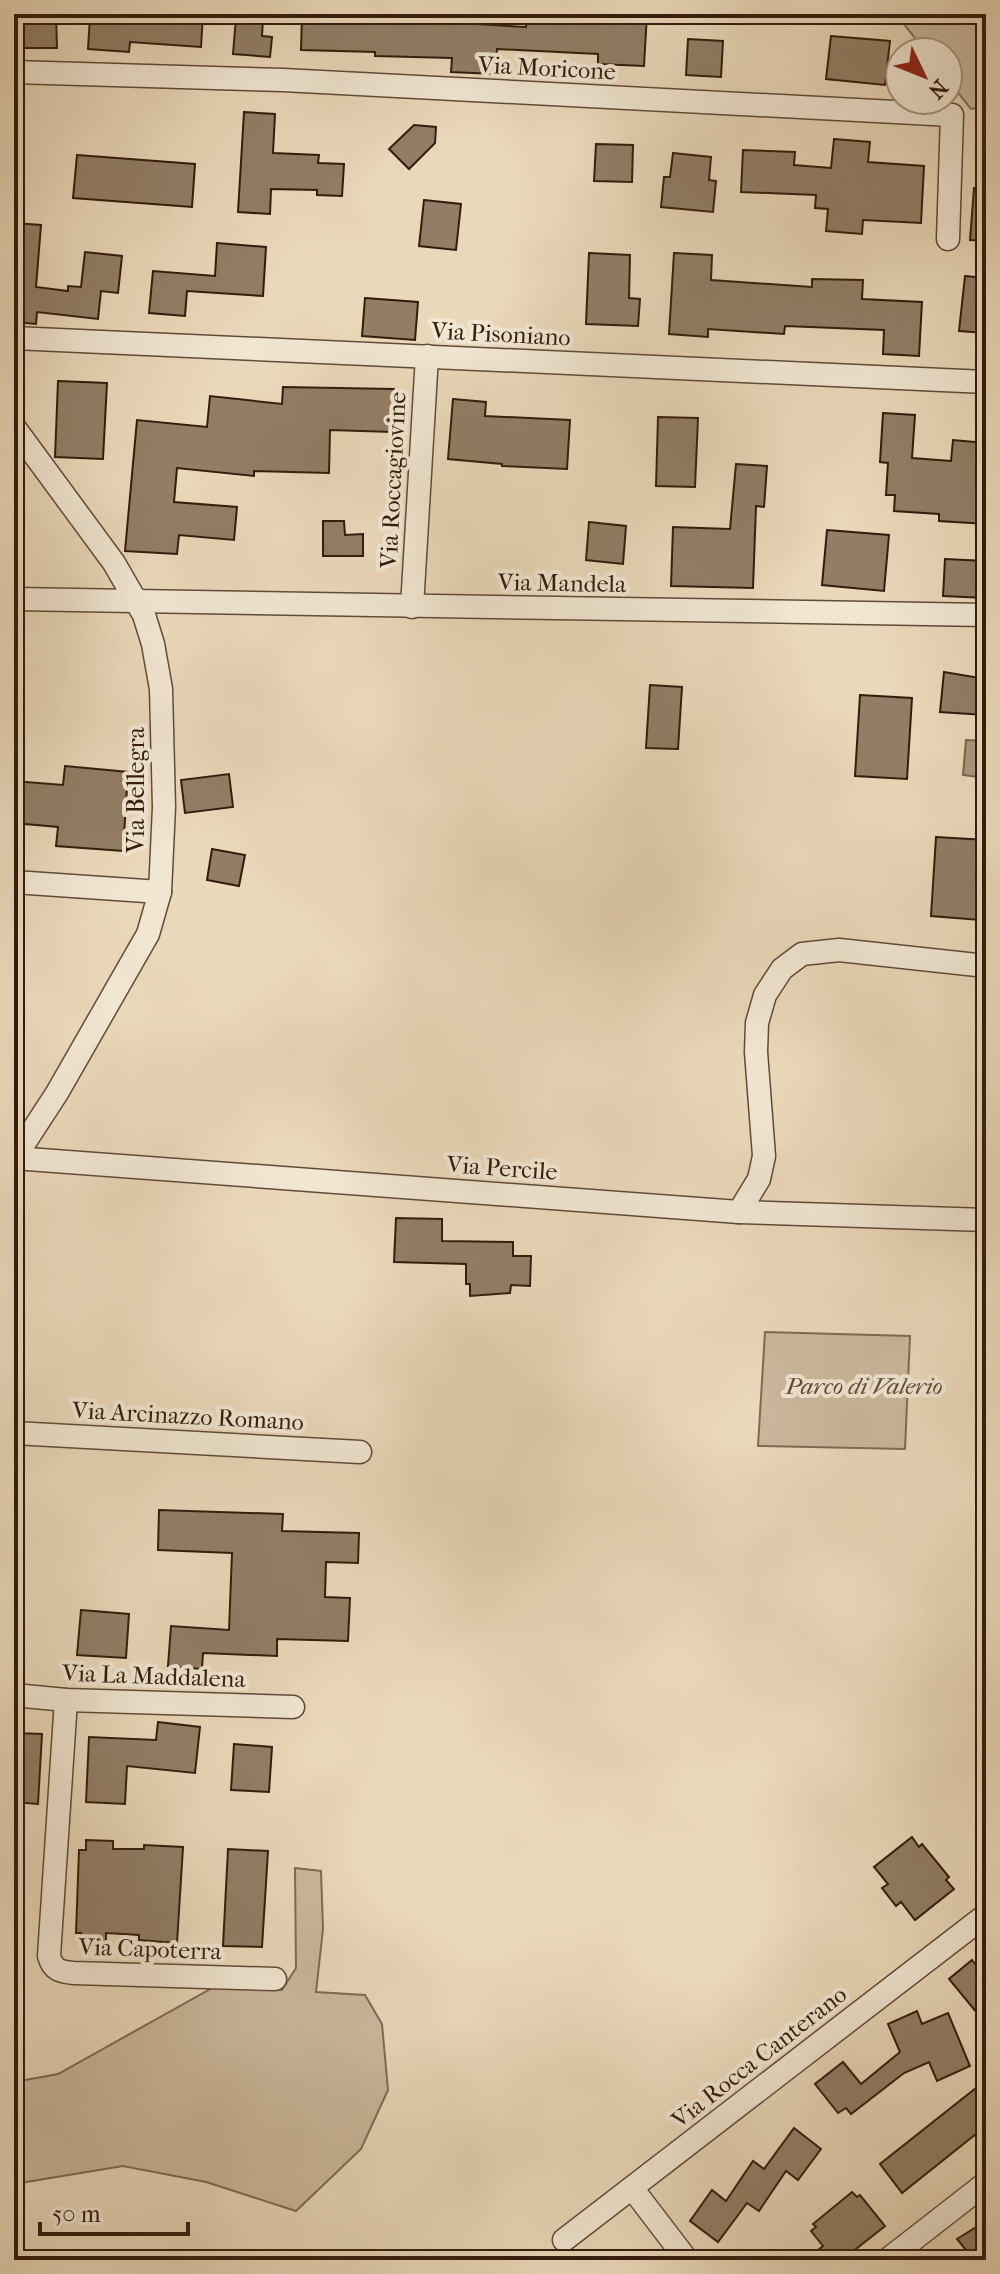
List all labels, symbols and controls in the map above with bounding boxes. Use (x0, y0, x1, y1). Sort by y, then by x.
north arrow (884, 36, 964, 116)
street label: Via Moricone (476, 50, 617, 86)
text: N (922, 74, 953, 104)
street label: Via Pisoniano (430, 316, 571, 352)
street label: Via Roccagiovine (374, 391, 412, 570)
street label: Via Mandela (497, 568, 627, 598)
street label: Via Bellegra (122, 726, 150, 854)
street label: Via Percile (445, 1150, 558, 1186)
park label: Parco di Valerio (784, 1372, 943, 1400)
street label: Via Arcinazzo Romano (70, 1396, 305, 1436)
street label: Via La Maddalena (61, 1659, 247, 1693)
street label: Via Capoterra (77, 1932, 223, 1966)
street label: Via Rocca Canterano (665, 1980, 852, 2135)
scale bar (40, 2186, 188, 2236)
text: 50 m (52, 2200, 101, 2228)

